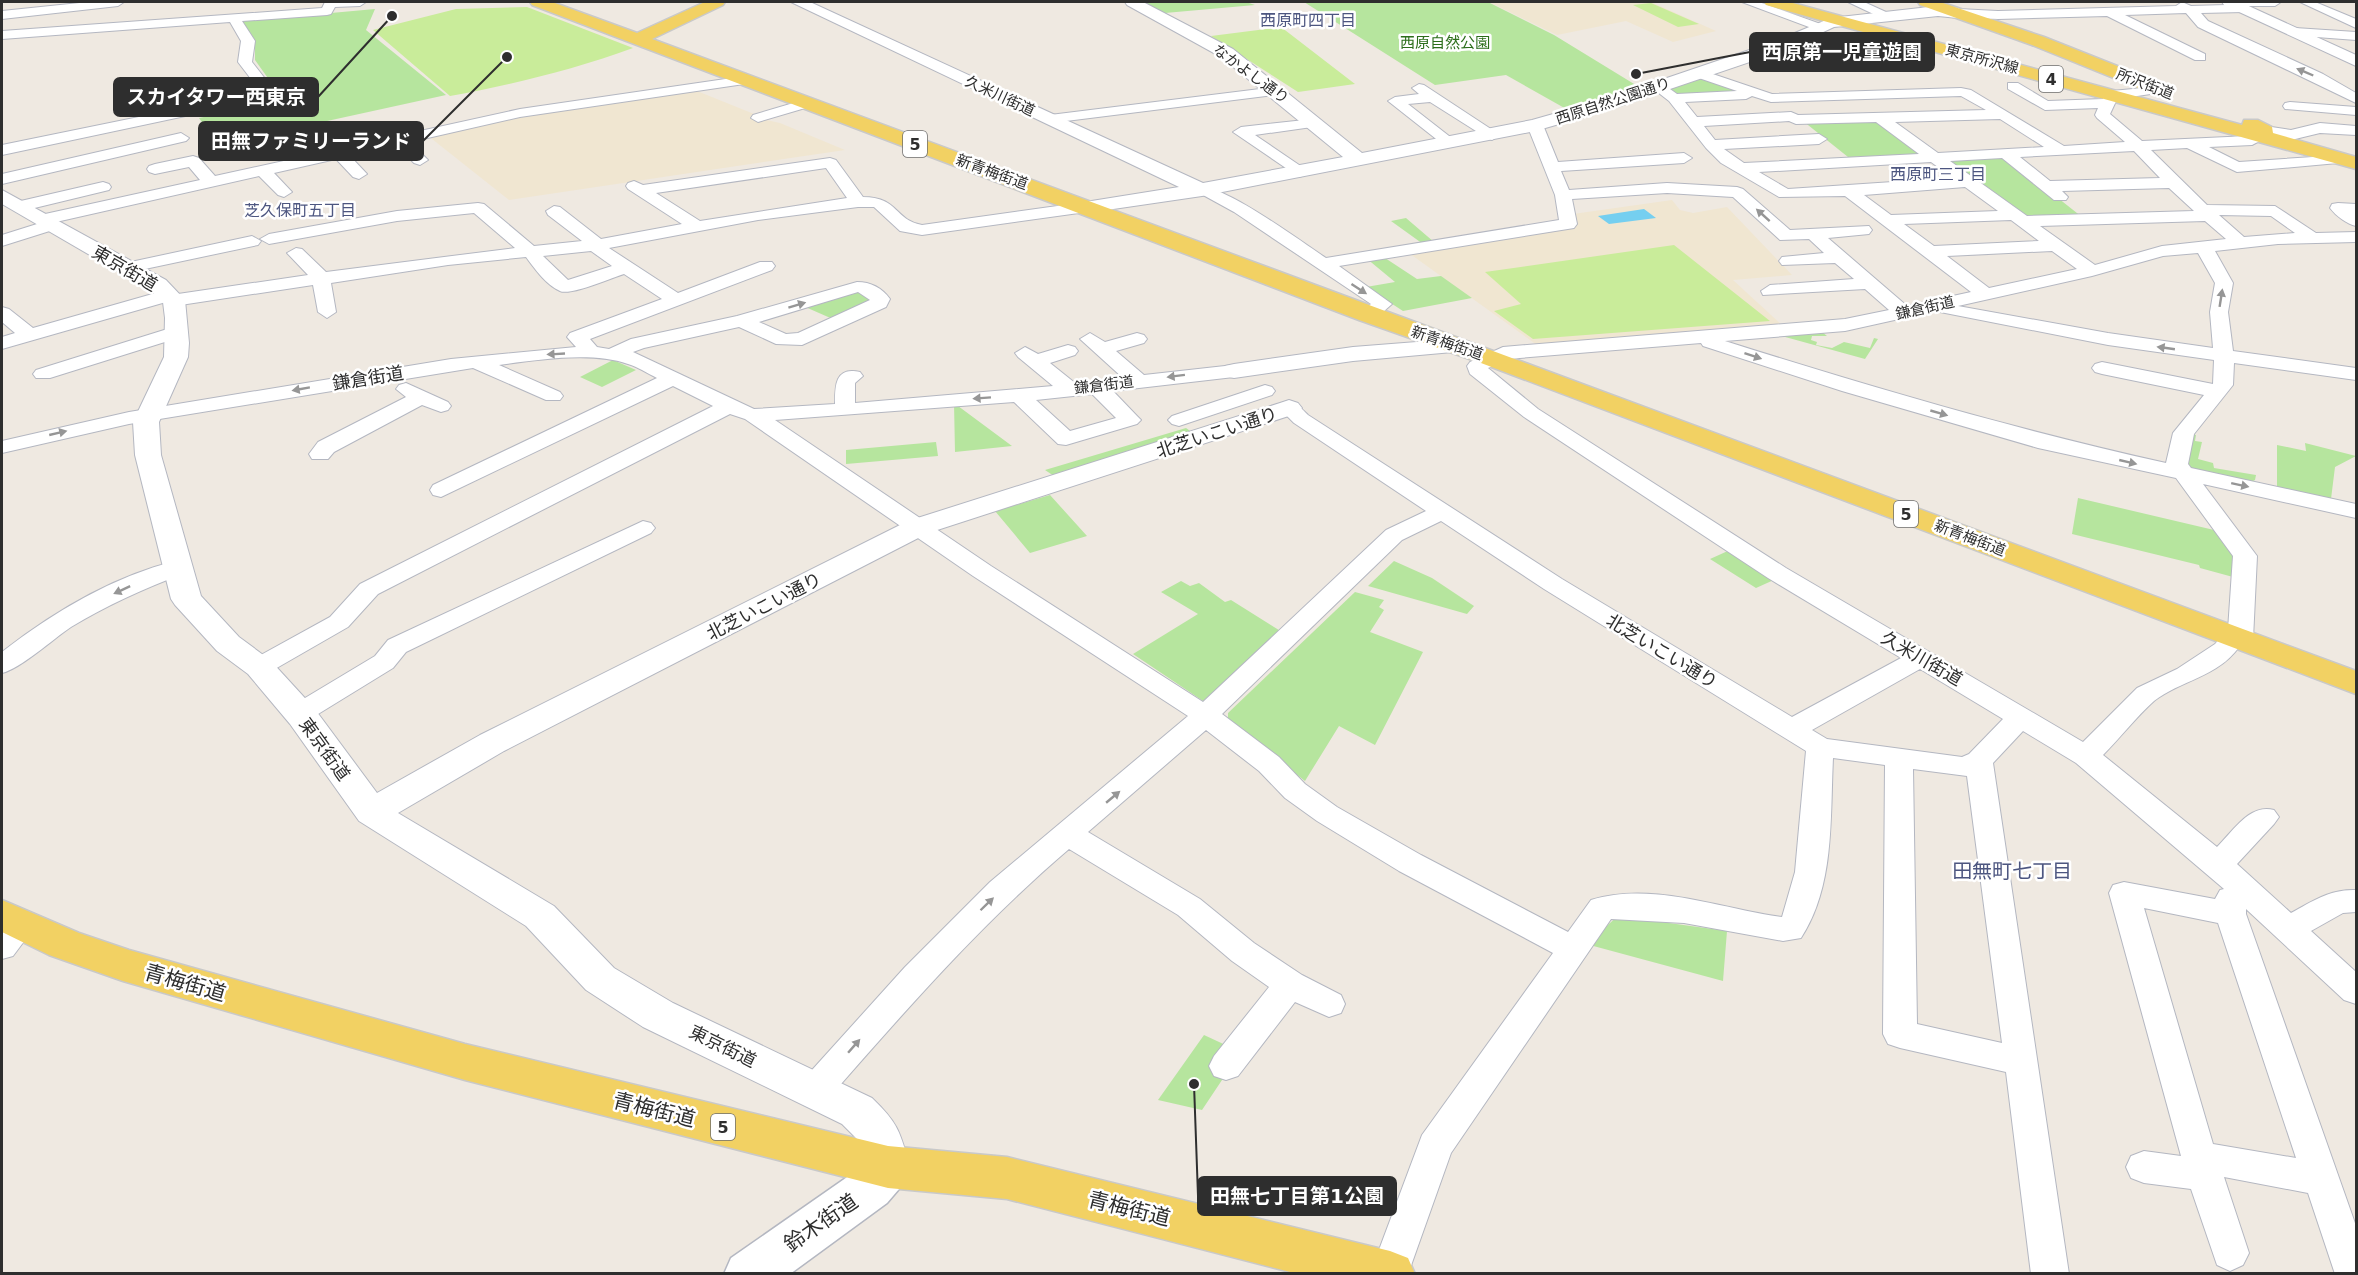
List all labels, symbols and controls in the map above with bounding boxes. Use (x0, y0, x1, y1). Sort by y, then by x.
district label: 西原町四丁目 (1260, 11, 1356, 30)
callout: 西原第一児童遊園 (1750, 33, 1934, 71)
park label: 西原自然公園 (1400, 34, 1490, 52)
street label: なかよし通り (1210, 40, 1292, 108)
text: 西原第一児童遊園 (1762, 40, 1922, 64)
street label: 東京所沢線 (1943, 41, 2021, 77)
street label: 所沢街道 (2114, 65, 2176, 103)
road number: 4 (2039, 66, 2063, 92)
one-way arrow (2296, 66, 2314, 76)
street label: 久米川街道 (962, 72, 1038, 120)
street label: 西原自然公園通り (1553, 74, 1673, 128)
callout: スカイタワー西東京 (114, 78, 318, 116)
text: スカイタワー西東京 (126, 85, 306, 109)
callout: 田無ファミリーランド (199, 122, 423, 160)
text: 田無ファミリーランド (211, 129, 411, 153)
road number: 5 (903, 131, 927, 157)
street label: 新青梅街道 (954, 151, 1030, 193)
district label: 西原町三丁目 (1890, 165, 1986, 184)
district label: 芝久保町五丁目 (244, 201, 356, 220)
one-way arrow (1756, 209, 1771, 222)
street label: 東京街道 (89, 241, 161, 295)
one-way arrow (1351, 283, 1368, 294)
one-way arrow (2217, 289, 2226, 308)
street label: 鎌倉街道 (1894, 292, 1956, 324)
one-way arrow (788, 300, 806, 309)
street label: 新青梅街道 (1409, 322, 1485, 364)
one-way arrow (2156, 343, 2175, 352)
one-way arrow (546, 349, 565, 358)
one-way arrow (1744, 352, 1762, 361)
street label: 鎌倉街道 (331, 362, 405, 394)
one-way arrow (1166, 371, 1185, 381)
street label: 鎌倉街道 (1073, 372, 1135, 398)
one-way arrow (291, 385, 310, 394)
one-way arrow (973, 393, 992, 403)
street label: 北芝いこい通り (1154, 403, 1280, 461)
one-way arrow (1930, 408, 1949, 418)
one-way arrow (49, 427, 67, 437)
one-way arrow (2119, 457, 2137, 467)
one-way arrow (2231, 481, 2250, 490)
road number: 5 (1894, 501, 1918, 527)
street label: 新青梅街道 (1932, 516, 2008, 560)
street label: 北芝いこい通り (703, 568, 825, 644)
one-way arrow (114, 586, 131, 595)
street label: 北芝いこい通り (1603, 610, 1721, 692)
street label: 久米川街道 (1878, 626, 1966, 690)
street label: 東京街道 (295, 714, 355, 784)
one-way arrow (1105, 790, 1121, 803)
district label: 田無町七丁目 (1952, 859, 2072, 883)
one-way arrow (979, 897, 994, 911)
street label: 青梅街道 (141, 960, 229, 1006)
street label: 東京街道 (686, 1021, 760, 1071)
one-way arrow (847, 1039, 861, 1054)
street label: 青梅街道 (610, 1088, 698, 1132)
road number: 5 (711, 1114, 735, 1140)
callout: 田無七丁目第1公園 (1198, 1177, 1396, 1215)
text: 田無七丁目第1公園 (1210, 1184, 1384, 1208)
street label: 青梅街道 (1085, 1187, 1173, 1231)
street label: 鈴木街道 (780, 1189, 862, 1257)

